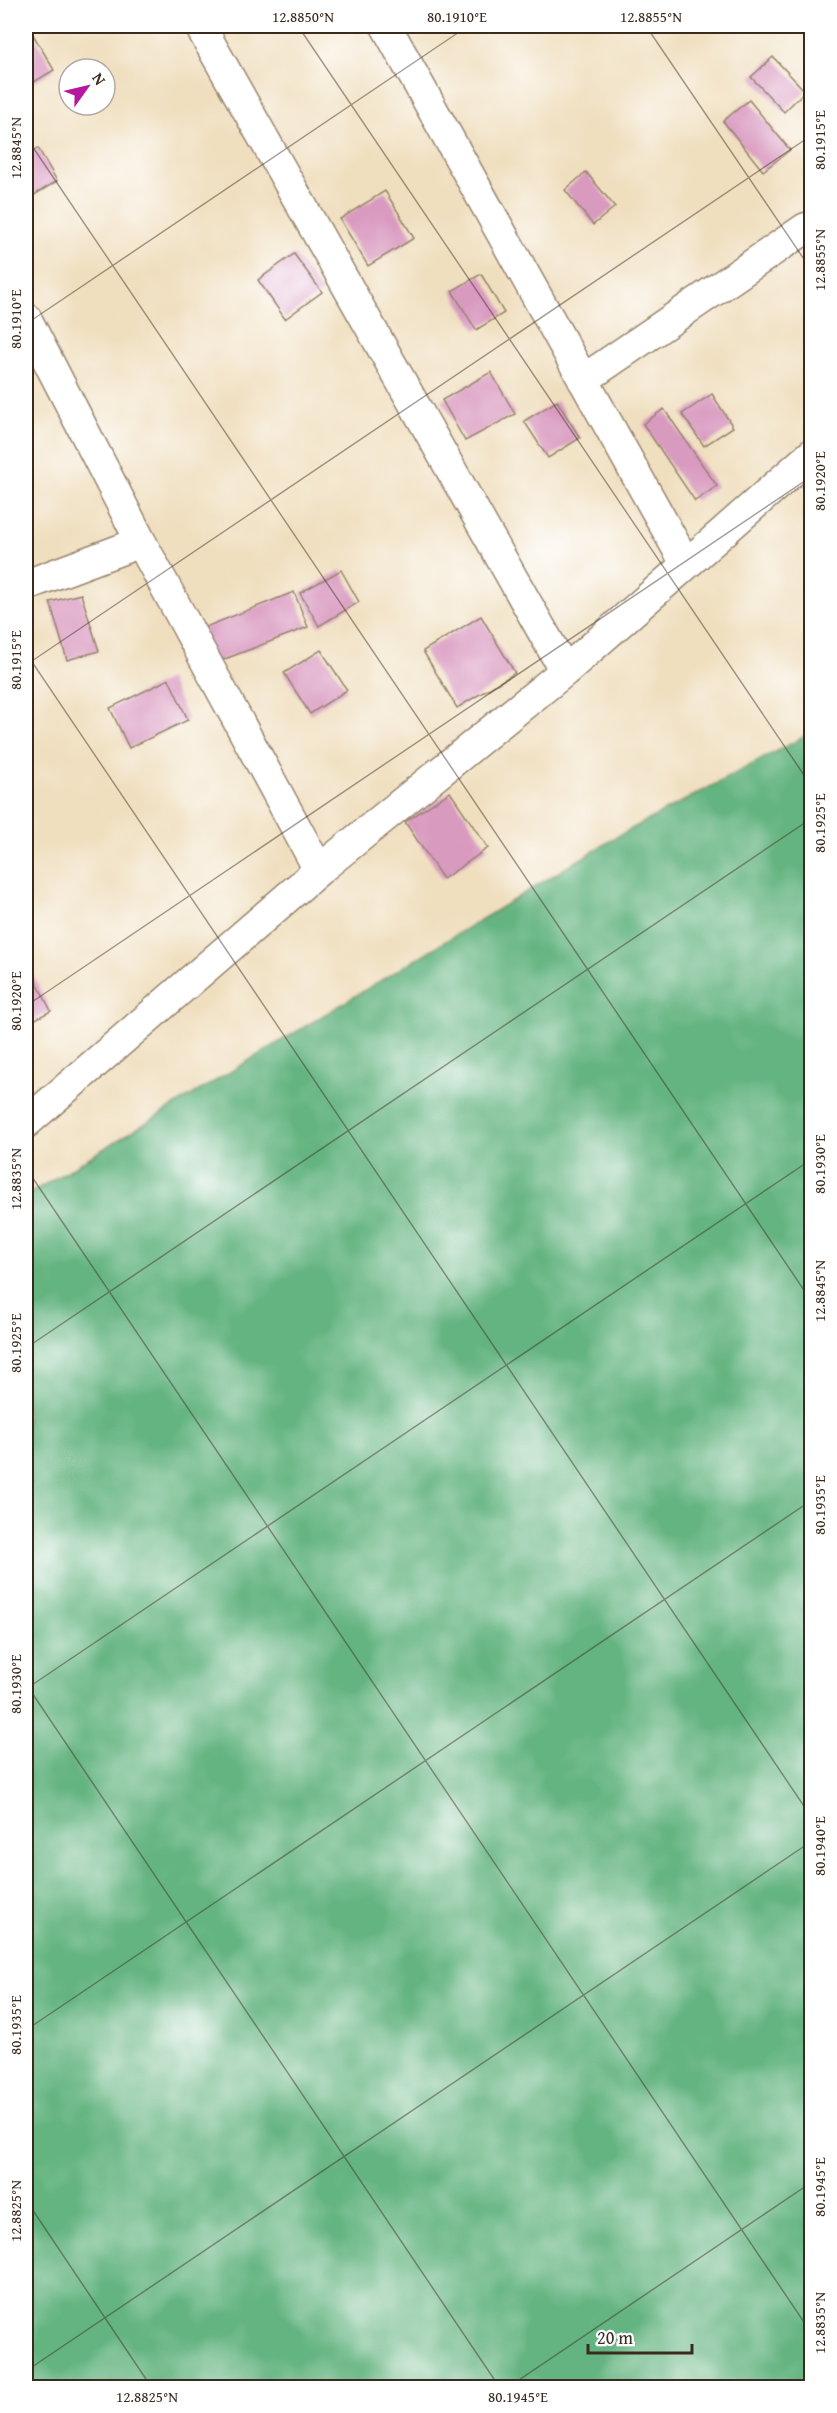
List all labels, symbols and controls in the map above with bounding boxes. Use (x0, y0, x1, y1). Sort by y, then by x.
text: 12.8850°N (272, 6, 334, 27)
text: 80.1910°E (427, 6, 487, 27)
text: 12.8855°N (620, 6, 682, 27)
north arrow (57, 57, 117, 117)
text: N (86, 67, 113, 90)
text: 80.1915°E (809, 110, 830, 170)
text: 12.8845°N (5, 117, 26, 179)
text: 12.8855°N (809, 229, 830, 291)
text: 80.1910°E (5, 289, 26, 349)
text: 80.1920°E (809, 451, 830, 511)
text: 80.1915°E (5, 630, 26, 690)
text: 80.1925°E (809, 793, 830, 853)
text: 80.1920°E (5, 971, 26, 1031)
text: 80.1930°E (809, 1134, 830, 1194)
text: 12.8835°N (5, 1148, 26, 1210)
text: 12.8845°N (809, 1260, 830, 1322)
text: 80.1925°E (5, 1313, 26, 1373)
text: 80.1935°E (809, 1475, 830, 1535)
text: 80.1930°E (5, 1654, 26, 1714)
text: 80.1940°E (809, 1816, 830, 1876)
text: 80.1935°E (5, 1995, 26, 2055)
text: 80.1945°E (809, 2157, 830, 2217)
text: 12.8825°N (5, 2180, 26, 2242)
text: 12.8835°N (809, 2292, 830, 2354)
scale bar (588, 2317, 692, 2355)
text: 20 m (597, 2324, 633, 2351)
text: 12.8825°N (116, 2386, 178, 2407)
text: 80.1945°E (488, 2386, 548, 2407)

